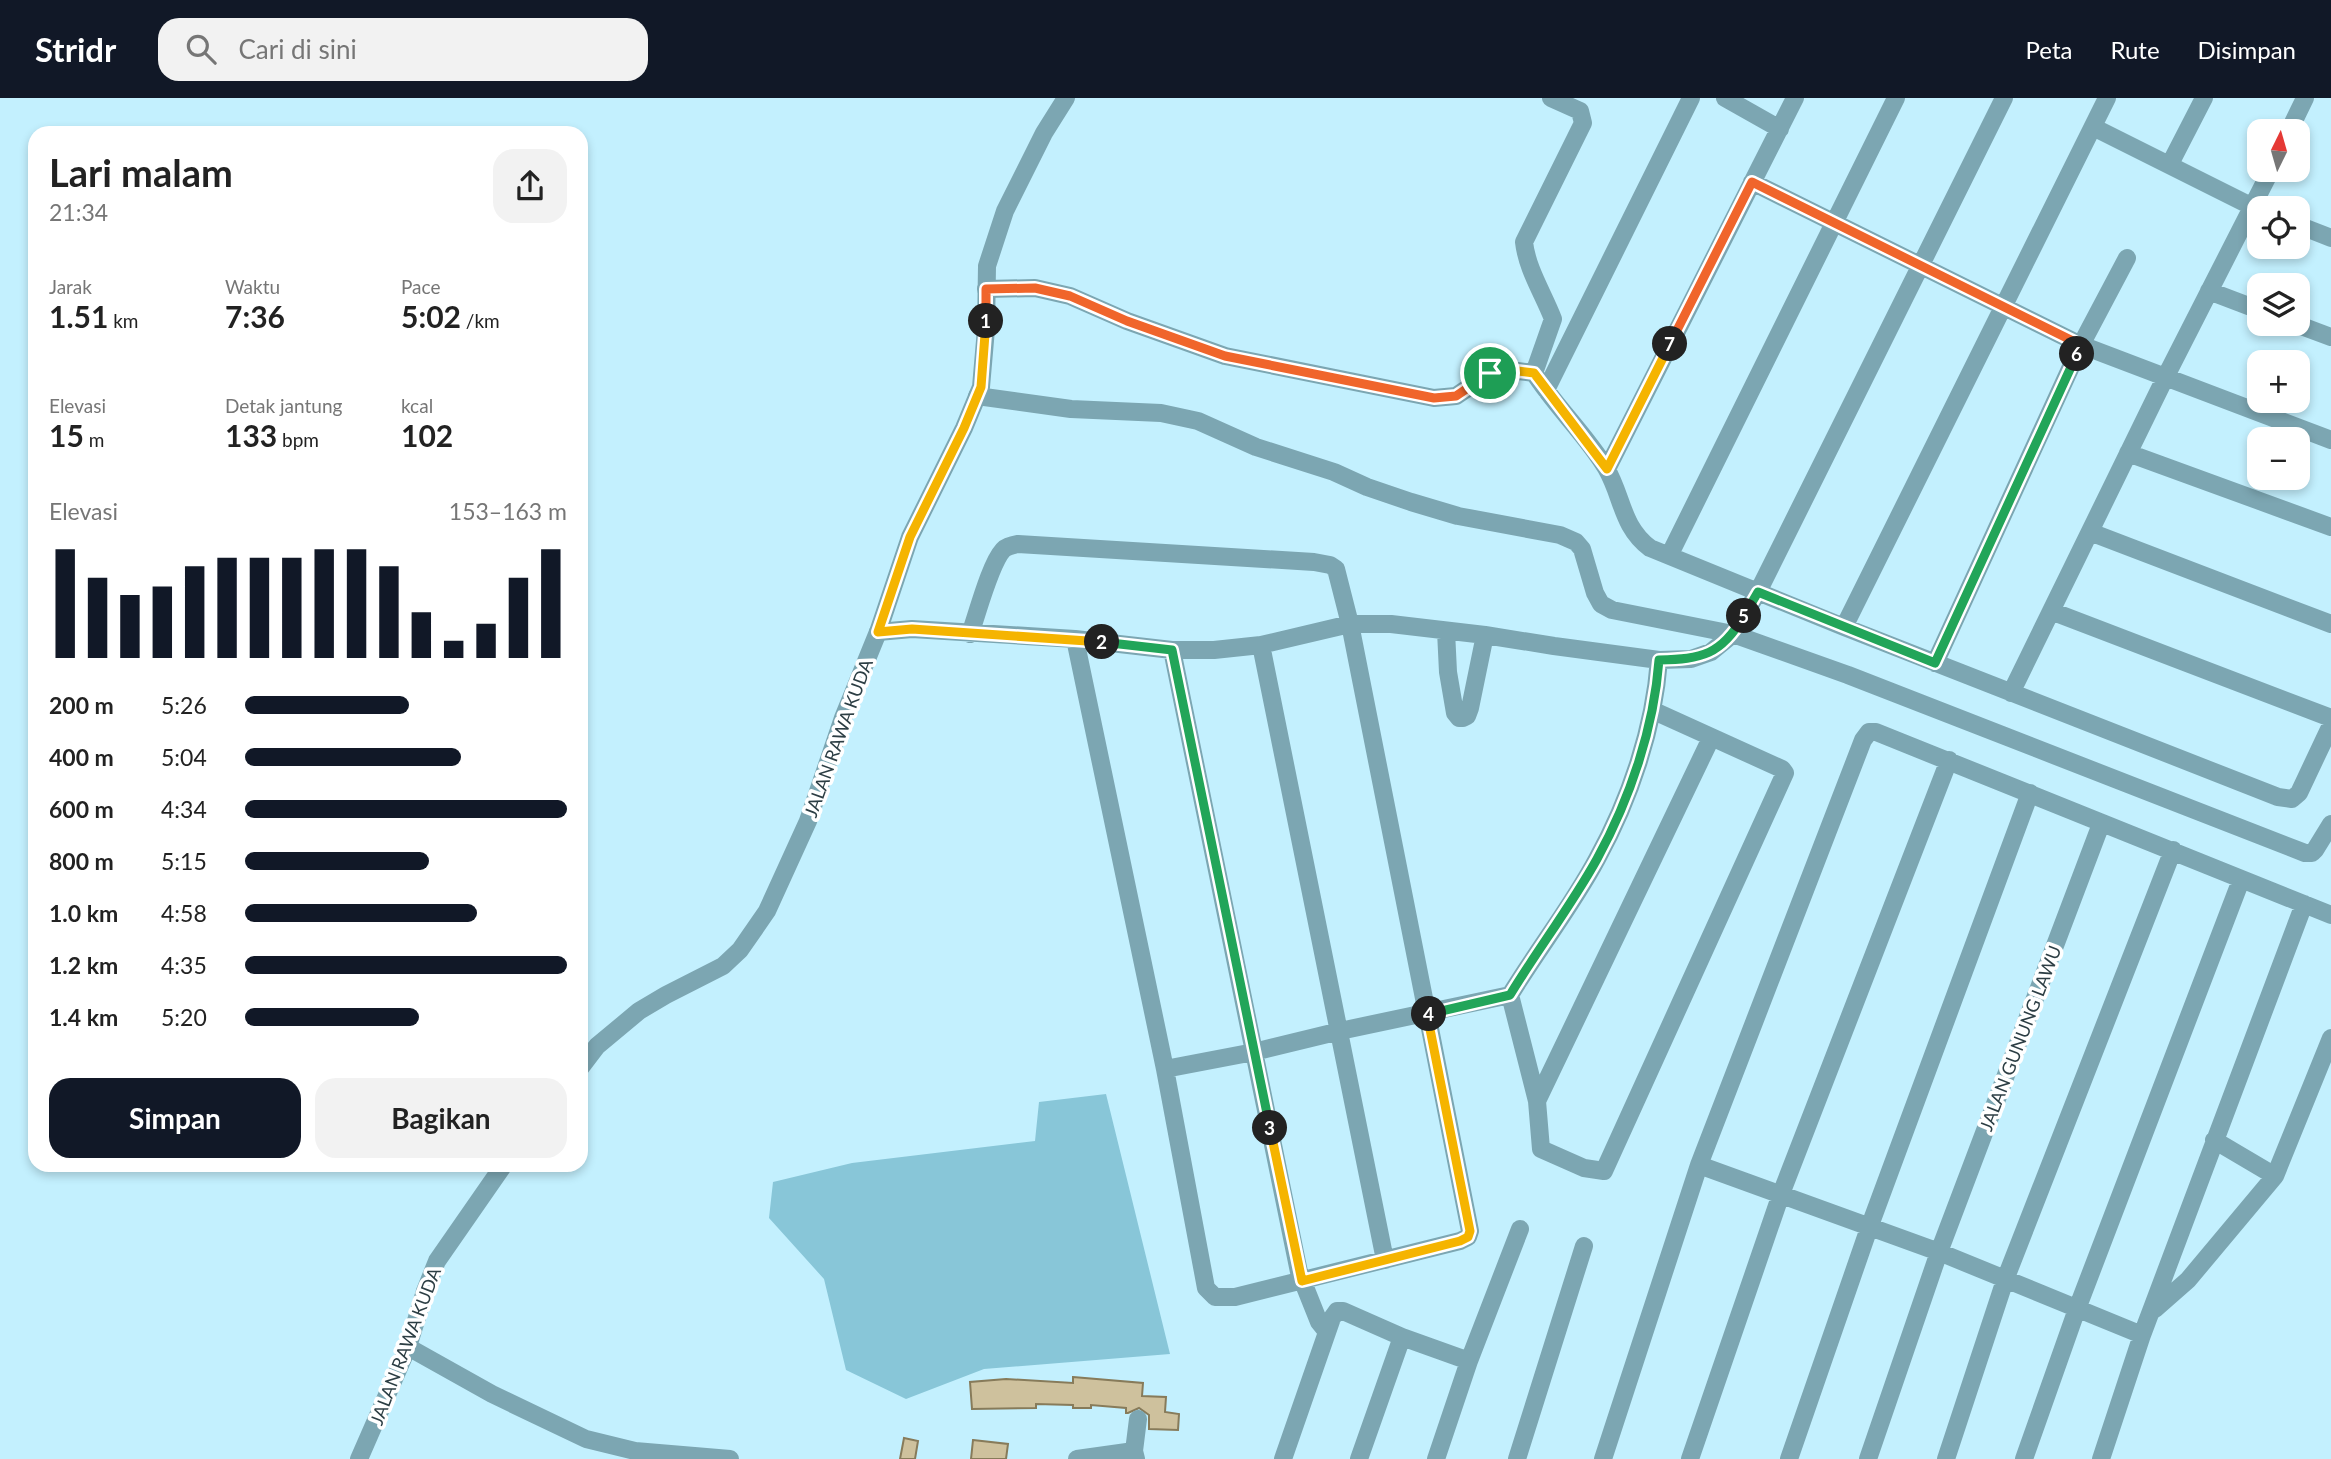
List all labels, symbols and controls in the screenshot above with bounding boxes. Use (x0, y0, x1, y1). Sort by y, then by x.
search box (158, 18, 648, 81)
text: Stridr (35, 29, 116, 69)
icon: search (182, 30, 220, 68)
text: Cari di sini (238, 33, 357, 65)
text: Peta (2026, 35, 2072, 64)
text: Rute (2110, 35, 2160, 64)
text: Disimpan (2198, 35, 2296, 64)
north arrow (2247, 119, 2310, 182)
map controls (2247, 119, 2310, 490)
text: Lari malam (49, 149, 233, 195)
button: share (493, 149, 567, 223)
button: locate (2247, 196, 2310, 259)
text: 21:34 (49, 198, 108, 226)
button: layers (2247, 273, 2310, 336)
text: Jarak (49, 275, 92, 298)
text: Waktu (225, 275, 280, 298)
text: Pace (401, 275, 440, 298)
text: 1.51 (49, 298, 108, 334)
text: 7:36 (225, 298, 285, 334)
text: 5:02 (401, 298, 461, 334)
pin: 1 (968, 304, 1004, 339)
text: km (108, 309, 138, 332)
text: /km (461, 309, 500, 332)
text: 1 (980, 309, 991, 332)
pin: 7 (1652, 327, 1688, 362)
text: 7 (1664, 332, 1675, 355)
pin: 6 (2060, 336, 2094, 372)
text: 6 (2071, 342, 2082, 365)
pin (1460, 343, 1520, 403)
button: + (2247, 350, 2310, 413)
icon: arrive (1471, 354, 1509, 392)
text: Elevasi (49, 394, 106, 417)
text: Detak jantung (225, 394, 342, 417)
text: kcal (401, 394, 433, 417)
text: 15 (49, 417, 84, 453)
text: 133 (225, 417, 277, 453)
text: 102 (401, 417, 453, 453)
button: − (2247, 427, 2310, 490)
text: m (84, 428, 104, 451)
text: bpm (277, 428, 319, 451)
text: Elevasi (49, 497, 118, 525)
text: 153–163 m (449, 497, 567, 525)
pin: 5 (1726, 598, 1762, 634)
text: 5 (1738, 604, 1749, 627)
pin: 2 (1084, 624, 1120, 660)
text: 2 (1096, 630, 1107, 653)
street label: JALAN RAWA KUDA (799, 655, 877, 820)
text: 200 m (49, 691, 114, 719)
text: 5:26 (161, 691, 207, 719)
text: 400 m (49, 743, 114, 771)
text: 5:04 (161, 743, 207, 771)
text: 600 m (49, 795, 114, 823)
text: 4:34 (161, 795, 207, 823)
text: 800 m (49, 847, 114, 875)
text: 5:15 (161, 847, 207, 875)
text: 1.0 km (49, 899, 118, 927)
text: 4:58 (161, 899, 207, 927)
street label: JALAN GUNUNG LAWU (1974, 942, 2066, 1134)
text: 1.2 km (49, 951, 118, 979)
text: 4:35 (161, 951, 207, 979)
pin: 4 (1412, 996, 1446, 1032)
text: 4 (1423, 1002, 1434, 1025)
text: 1.4 km (49, 1003, 118, 1031)
text: 5:20 (161, 1003, 207, 1031)
button: Simpan (49, 1078, 301, 1158)
button: Bagikan (315, 1078, 567, 1158)
pin: 3 (1252, 1110, 1288, 1146)
text: 3 (1264, 1116, 1275, 1139)
street label: JALAN RAWA KUDA (365, 1263, 445, 1428)

